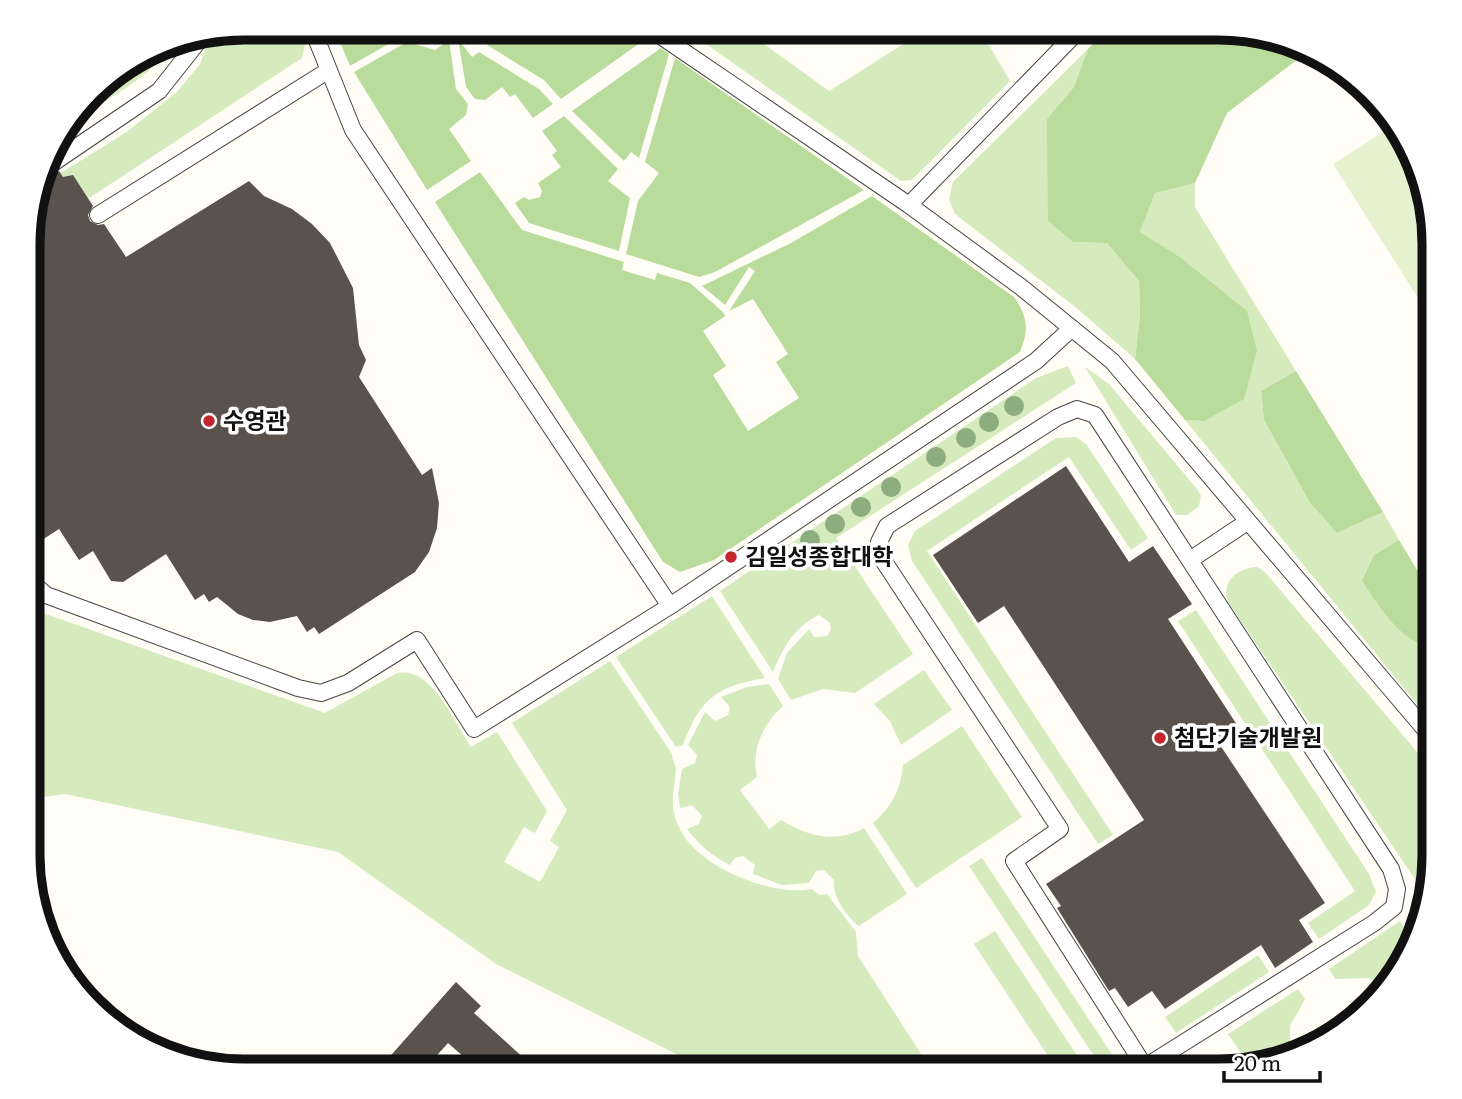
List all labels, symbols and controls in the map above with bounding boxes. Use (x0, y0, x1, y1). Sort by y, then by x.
place label: 수영관 (223, 402, 286, 436)
marker: 수영관 (201, 413, 217, 429)
place label: 김일성종합대학 (745, 538, 893, 572)
marker: 김일성종합대학 (723, 549, 739, 565)
place label: 첨단기술개발원 (1174, 719, 1322, 753)
marker: 첨단기술개발원 (1152, 730, 1168, 746)
scale bar (1224, 1040, 1320, 1084)
text: 20 m (1234, 1046, 1281, 1077)

